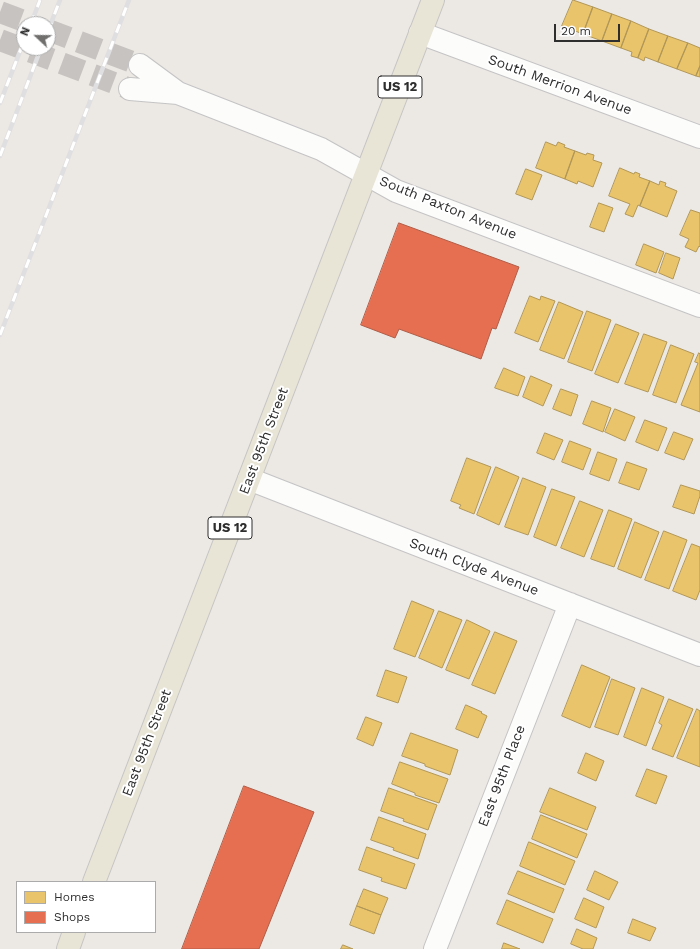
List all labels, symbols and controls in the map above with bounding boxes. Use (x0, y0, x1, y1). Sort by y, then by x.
north arrow (16, 16, 56, 56)
scale bar (556, 16, 622, 42)
text: 20 m (561, 24, 591, 38)
text: N (18, 25, 33, 38)
street label: South Merrion Avenue (486, 51, 634, 119)
road number: US 12 (378, 76, 422, 98)
street label: South Paxton Avenue (377, 173, 519, 243)
street label: East 95th Street (236, 385, 292, 497)
road number: US 12 (208, 517, 252, 539)
street label: South Clyde Avenue (407, 535, 541, 599)
street label: East 95th Street (119, 687, 175, 799)
street label: East 95th Place (475, 723, 529, 829)
legend (16, 881, 156, 933)
text: Homes (54, 890, 95, 904)
text: Shops (54, 910, 90, 924)

